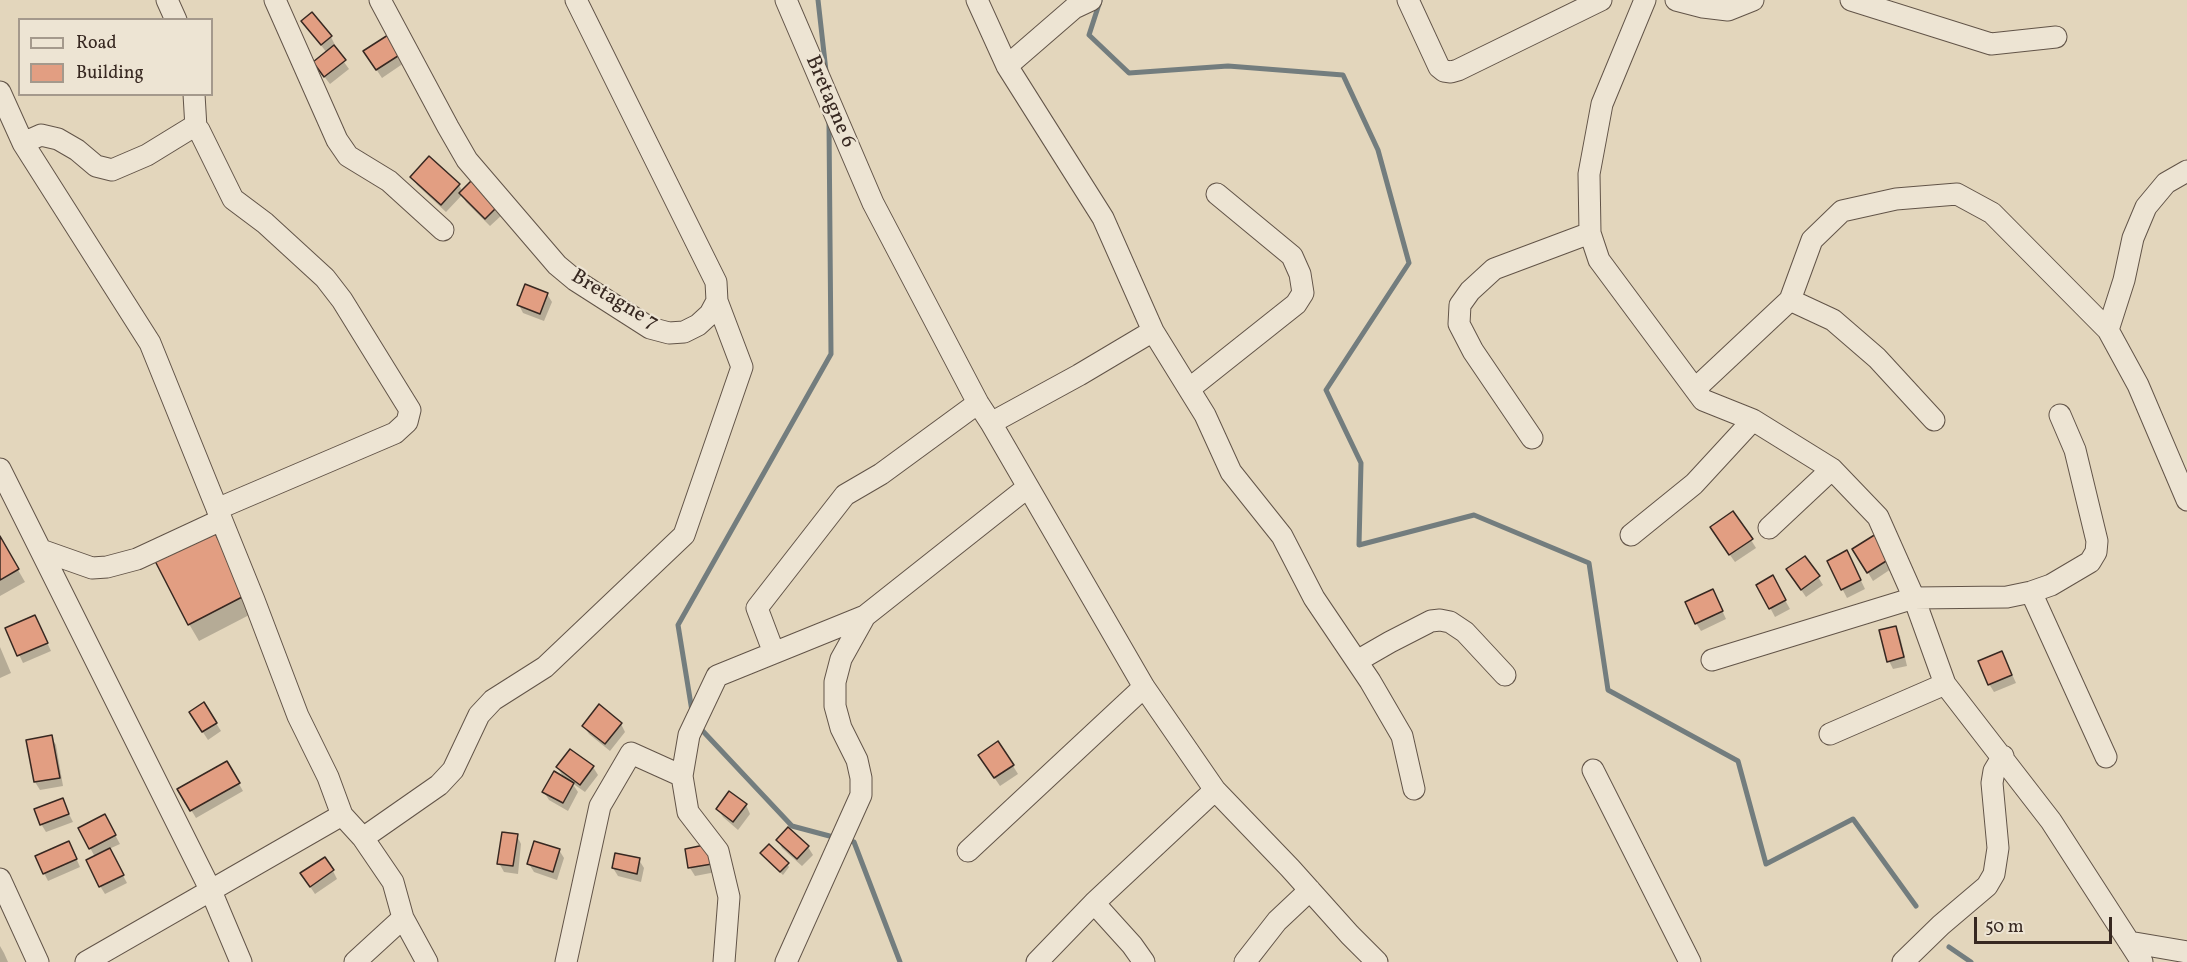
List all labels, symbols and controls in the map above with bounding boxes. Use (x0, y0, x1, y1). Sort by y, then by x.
legend (18, 18, 213, 96)
text: Road (76, 31, 117, 56)
street label: Bretagne 6 (798, 52, 860, 152)
text: Building (76, 61, 144, 86)
street label: Bretagne 7 (566, 265, 662, 337)
scale bar (1977, 905, 2115, 943)
text: 50 m (1985, 915, 2024, 940)

